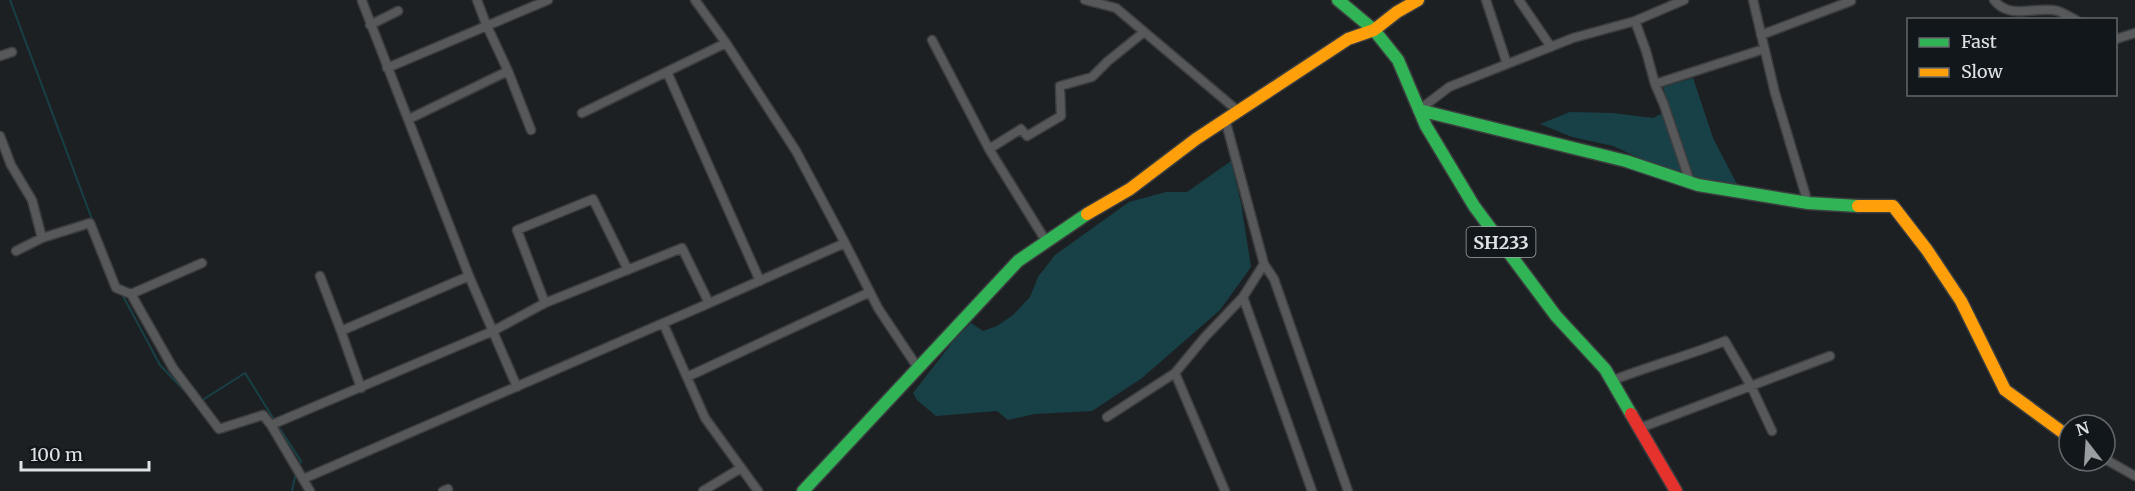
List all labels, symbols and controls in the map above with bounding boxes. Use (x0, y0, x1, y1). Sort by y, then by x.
legend (1907, 18, 2117, 96)
text: Fast (1961, 30, 1997, 53)
text: Slow (1961, 60, 2004, 83)
road number: SH233 (1466, 227, 1536, 257)
north arrow (2057, 413, 2117, 473)
text: N (2074, 417, 2092, 440)
scale bar (21, 434, 148, 472)
text: 100 m (30, 443, 83, 466)

